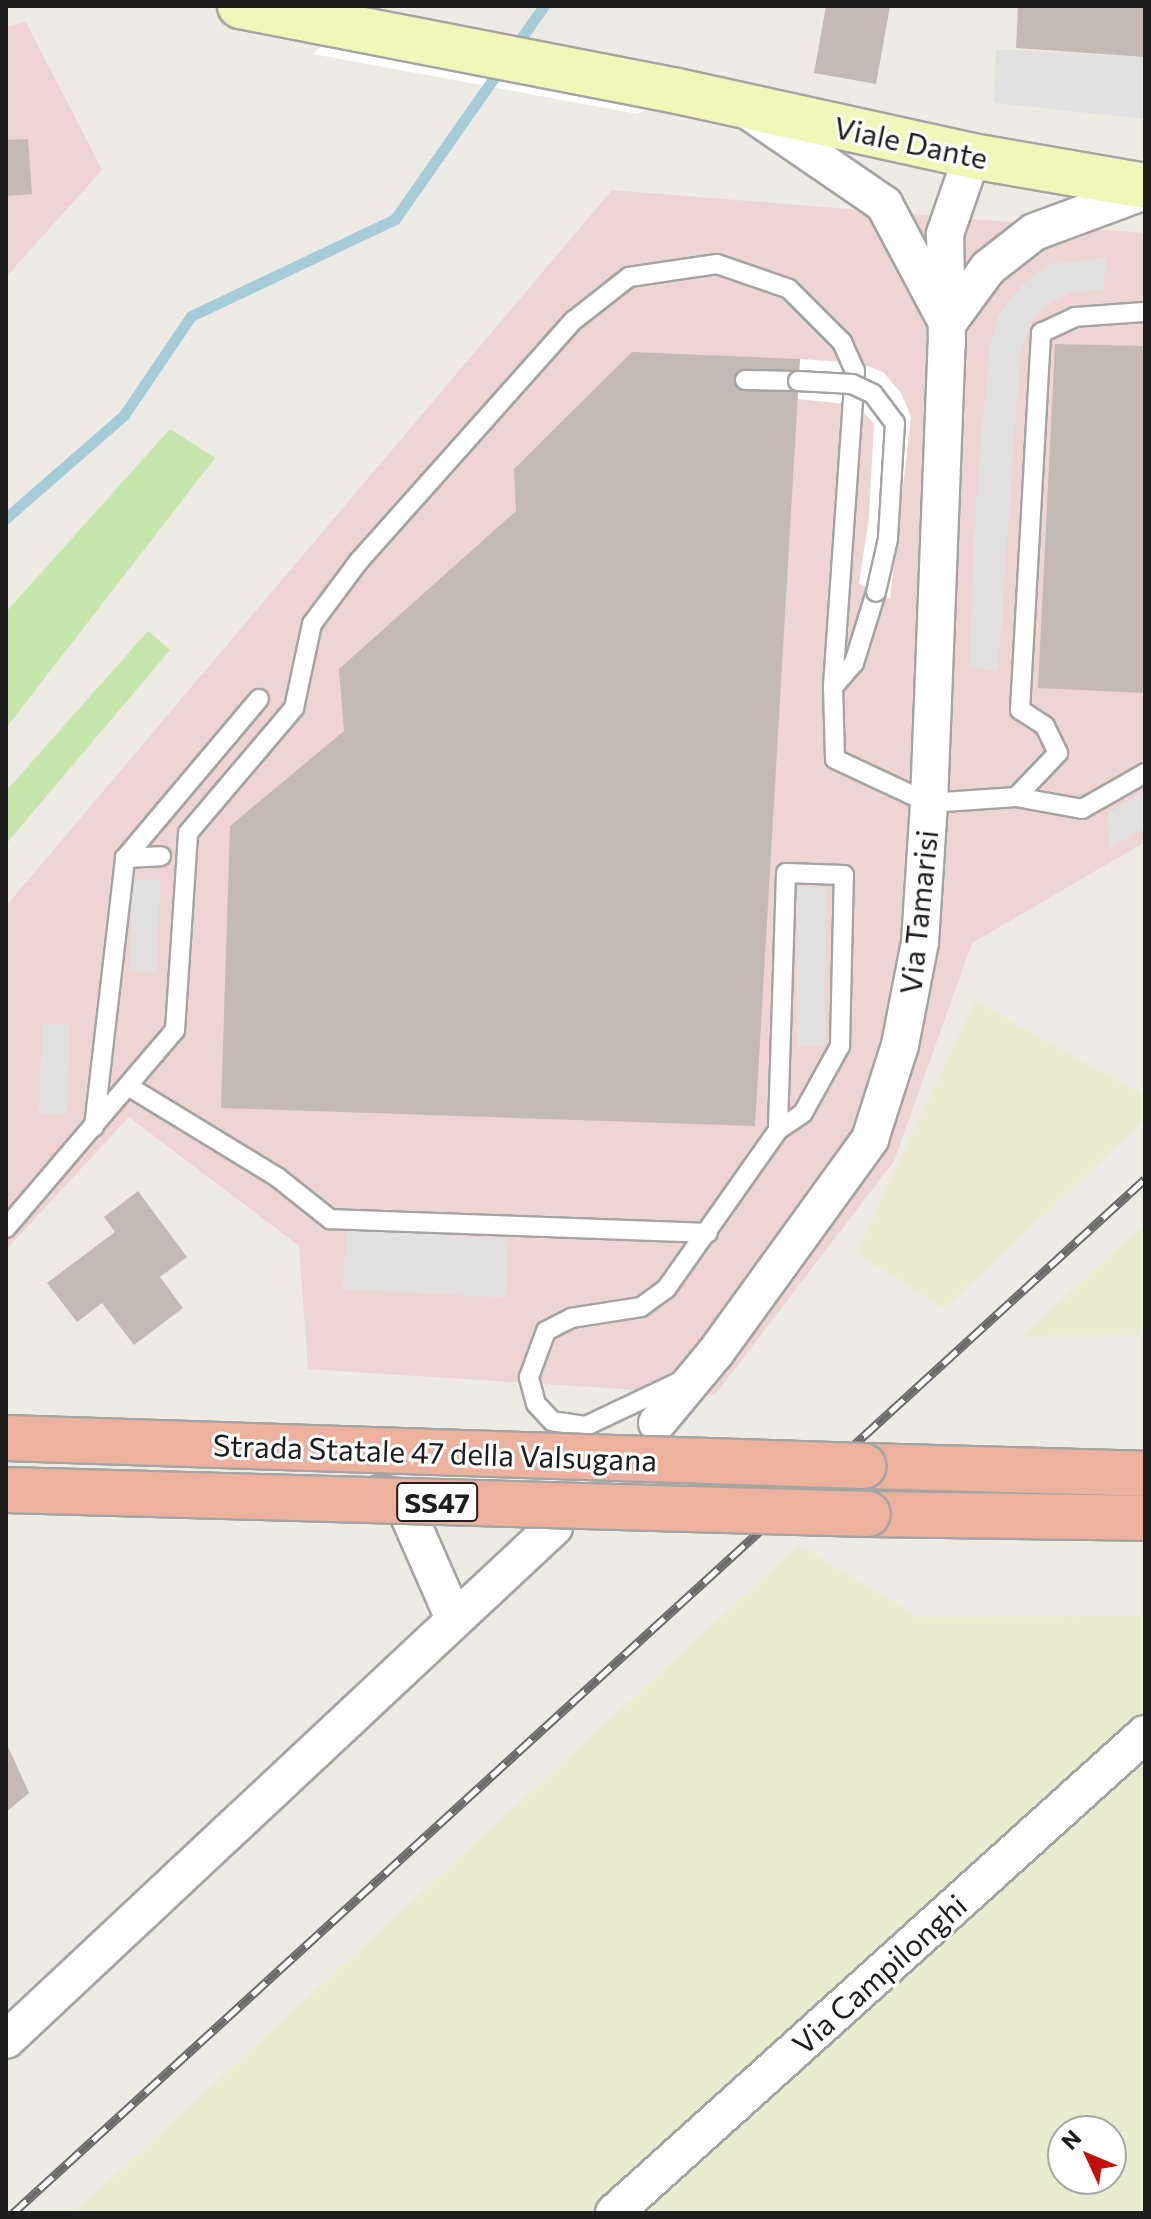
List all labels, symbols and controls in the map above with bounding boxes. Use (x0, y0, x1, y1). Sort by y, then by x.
street label: Viale Dante (831, 108, 991, 176)
street label: Via Tamarisi (891, 828, 945, 996)
street label: Strada Statale 47 della Valsugana (212, 1426, 658, 1478)
road number: SS47 (395, 1478, 479, 1526)
street label: Via Campilonghi (785, 1887, 973, 2061)
north arrow (1047, 2115, 1127, 2195)
text: N (1055, 2124, 1086, 2155)

